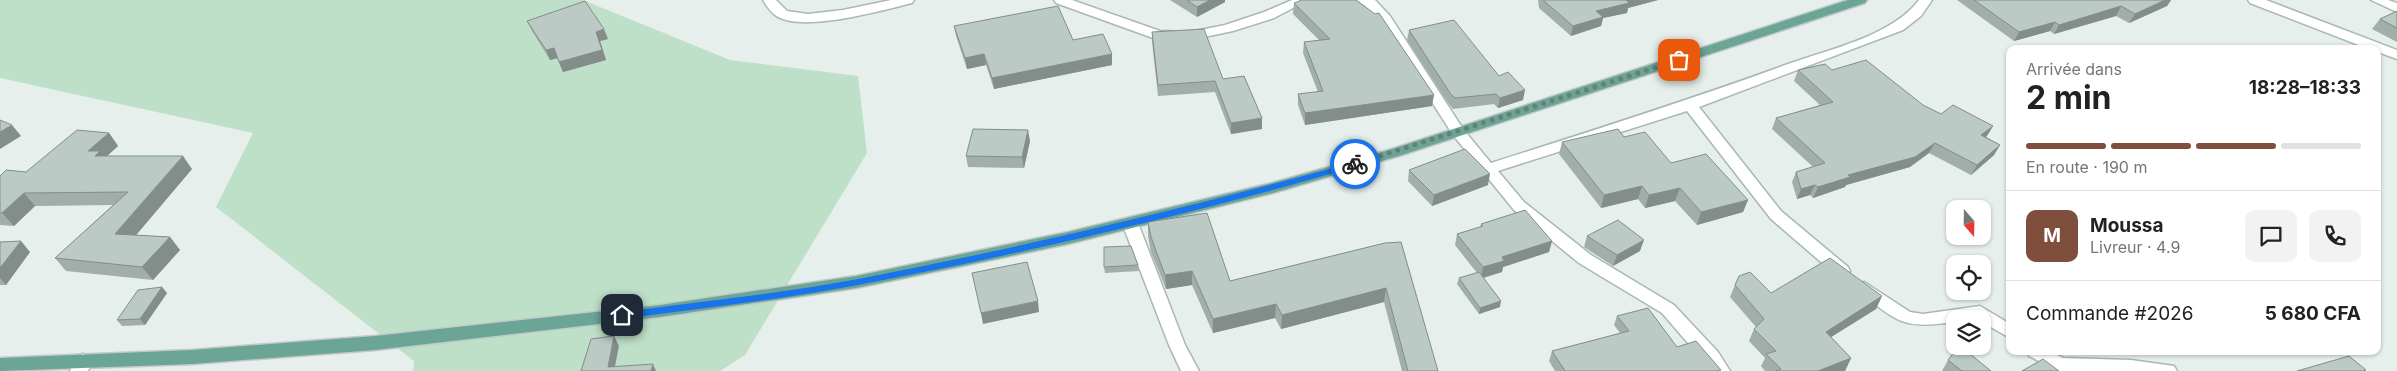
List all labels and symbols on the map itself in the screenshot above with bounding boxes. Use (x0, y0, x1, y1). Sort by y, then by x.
pin (1658, 39, 1700, 81)
courier (1330, 139, 1380, 189)
north arrow (1946, 200, 1991, 245)
pin (601, 294, 643, 336)

